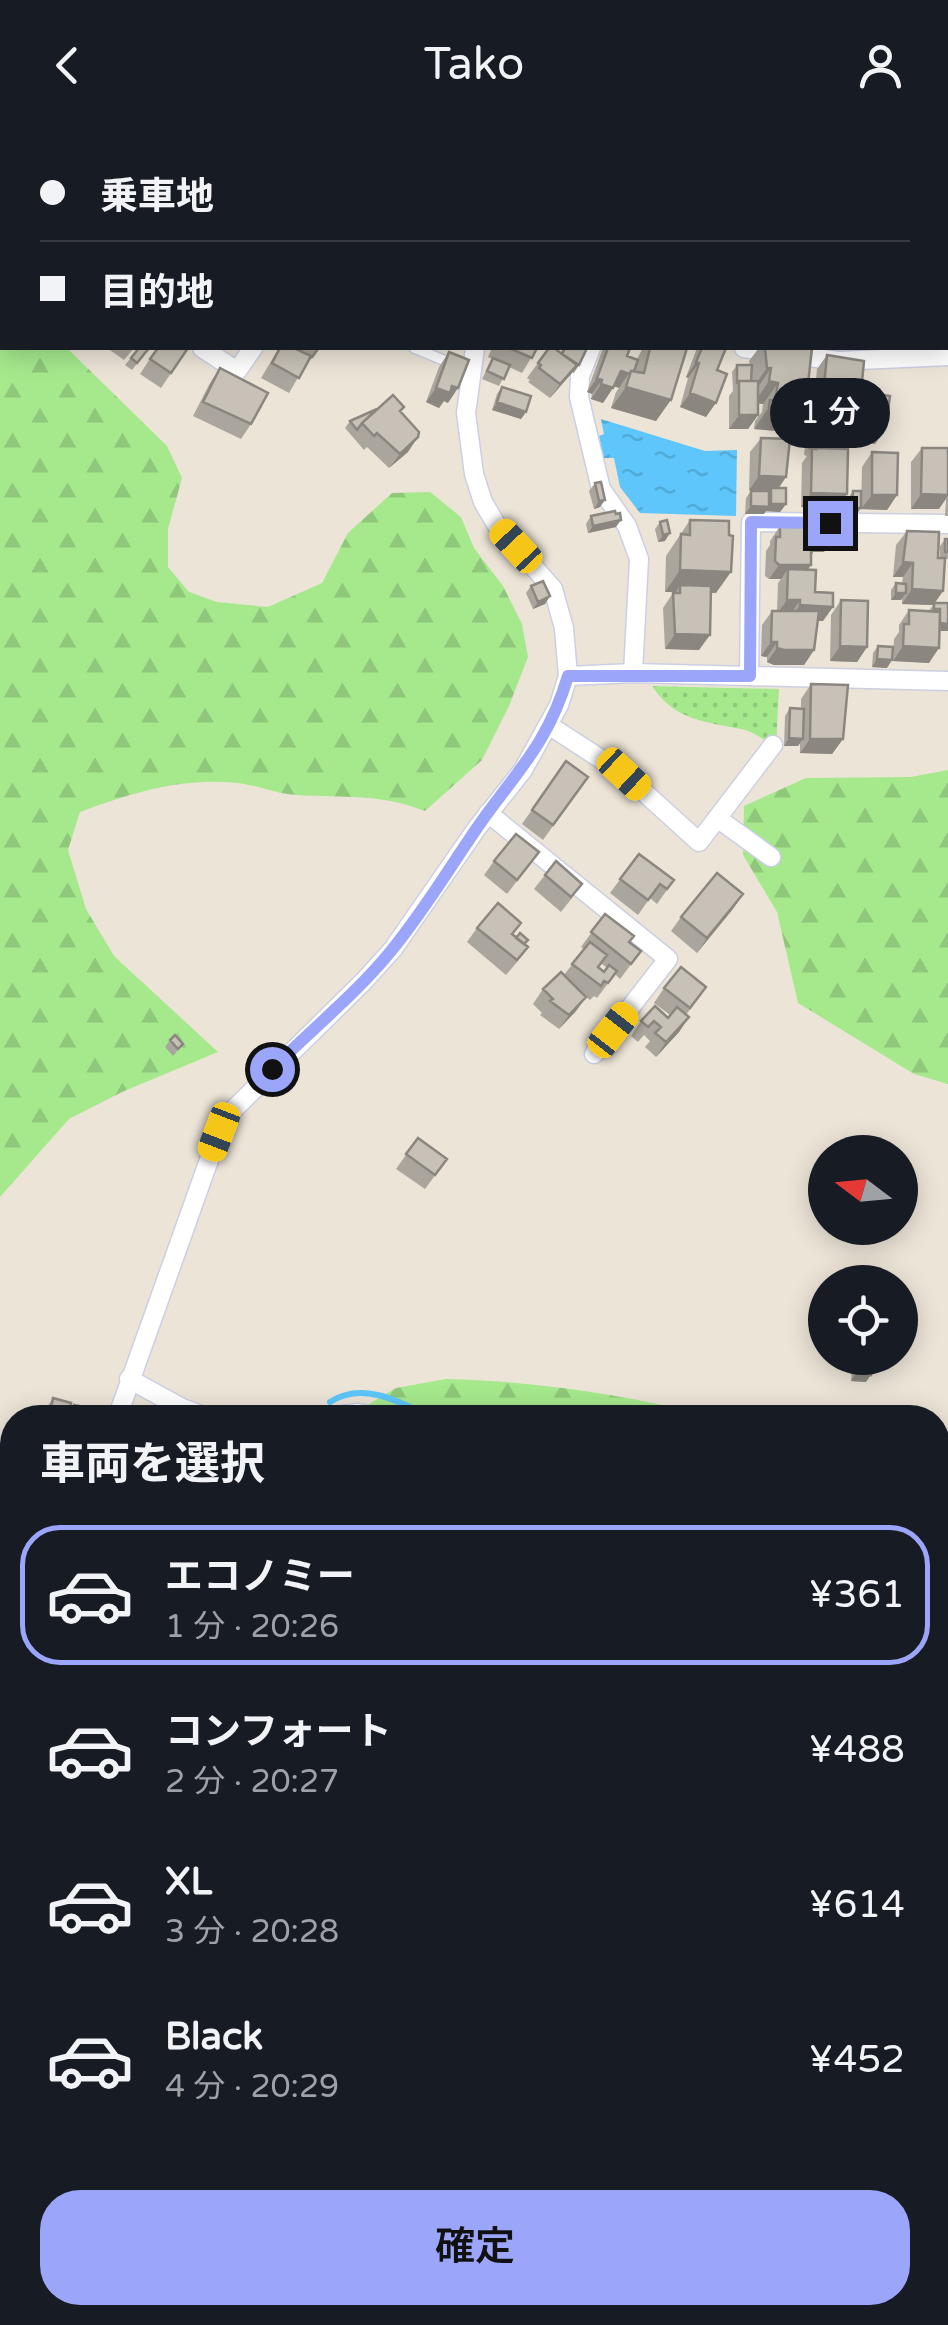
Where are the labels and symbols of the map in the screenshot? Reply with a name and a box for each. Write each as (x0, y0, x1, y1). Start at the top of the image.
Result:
callout: 1 分 (770, 378, 890, 448)
route end (808, 501, 853, 546)
car (485, 514, 547, 578)
car (592, 743, 656, 805)
car (583, 997, 643, 1063)
route start (250, 1047, 295, 1092)
car (194, 1099, 244, 1165)
north arrow (808, 1135, 918, 1245)

